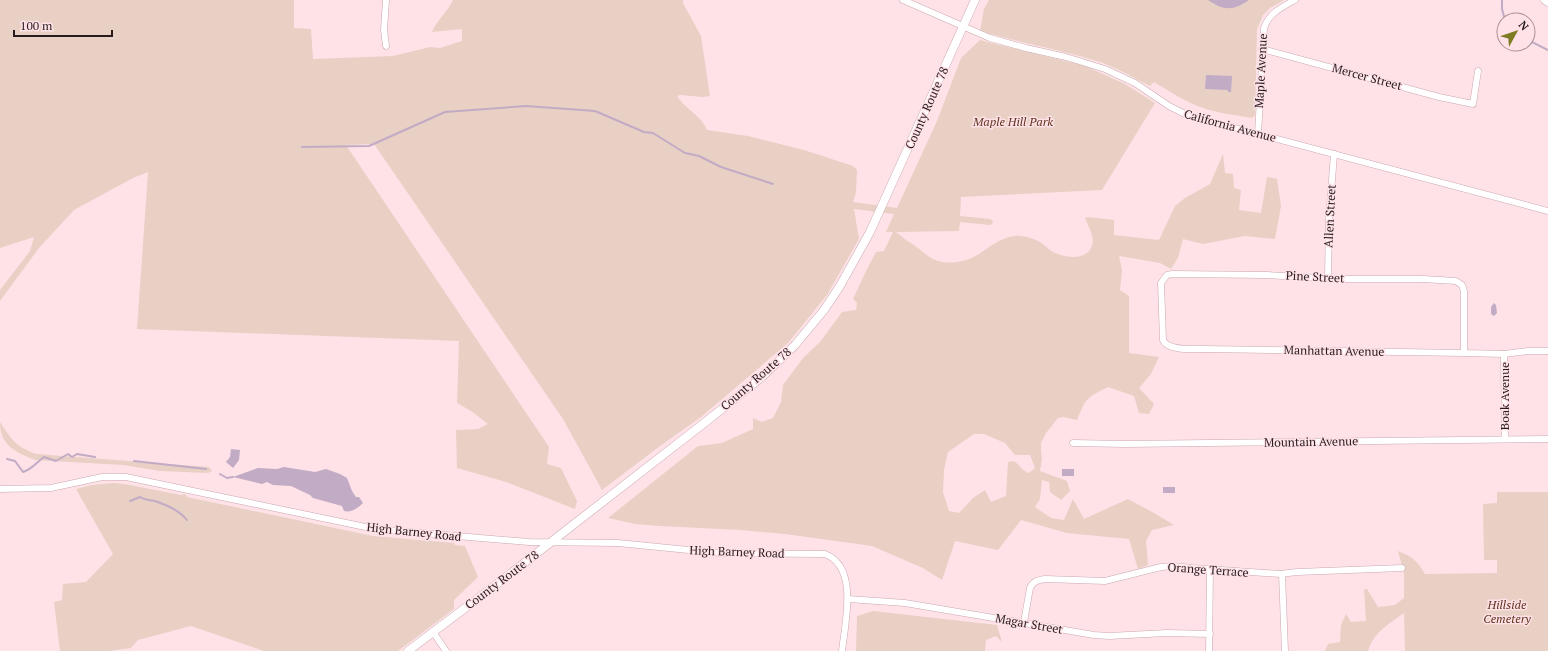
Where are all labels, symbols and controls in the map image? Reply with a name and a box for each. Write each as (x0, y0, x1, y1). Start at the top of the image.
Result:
scale bar (14, 12, 112, 38)
north arrow (1496, 12, 1536, 52)
text: 100 m (20, 18, 53, 33)
text: N (1516, 18, 1532, 34)
street label: Maple Avenue (1251, 33, 1270, 109)
street label: Mercer Street (1330, 60, 1404, 93)
street label: County Route 78 (902, 64, 951, 151)
street label: California Avenue (1182, 106, 1278, 145)
park label: Maple Hill Park (972, 114, 1053, 129)
street label: Allen Street (1320, 183, 1339, 248)
street label: Pine Street (1285, 267, 1345, 286)
street label: Manhattan Avenue (1284, 342, 1385, 359)
street label: County Route 78 (717, 344, 794, 413)
street label: Boak Avenue (1497, 362, 1512, 430)
street label: Mountain Avenue (1264, 433, 1358, 450)
street label: High Barney Road (366, 519, 463, 544)
street label: High Barney Road (689, 542, 785, 561)
street label: County Route 78 (462, 547, 542, 612)
street label: Orange Terrace (1167, 559, 1249, 580)
park label: Hillside Cemetery (1483, 597, 1531, 626)
street label: Magar Street (994, 610, 1065, 637)

